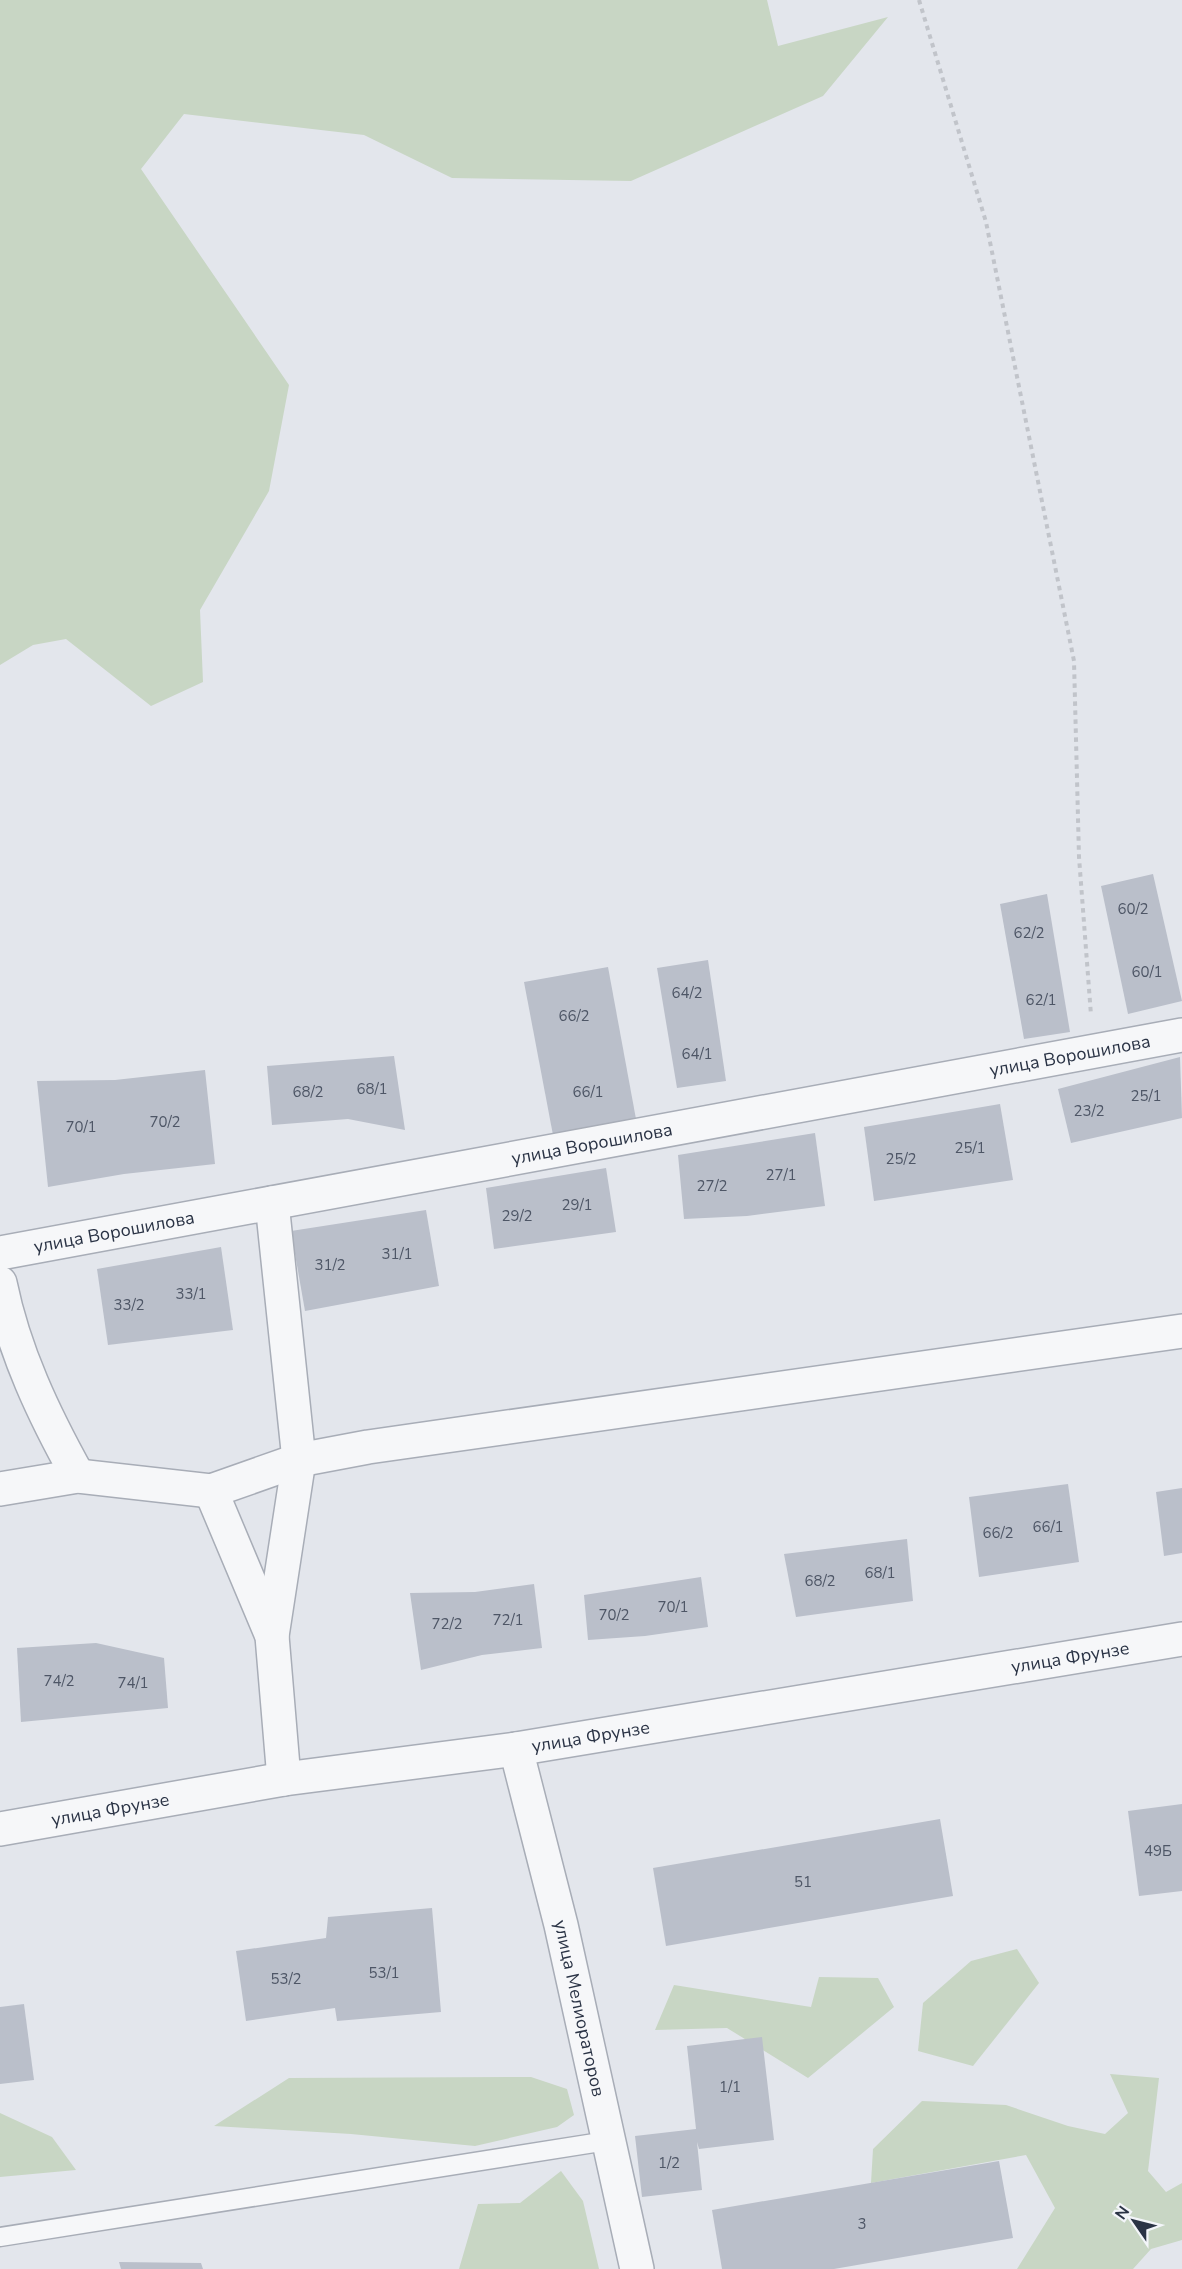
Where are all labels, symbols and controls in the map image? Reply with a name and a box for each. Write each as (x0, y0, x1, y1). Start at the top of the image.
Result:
house number: 60/2 (1117, 899, 1149, 919)
house number: 62/2 (1013, 923, 1045, 943)
house number: 60/1 (1131, 962, 1163, 982)
house number: 64/2 (671, 983, 703, 1003)
house number: 62/1 (1025, 990, 1057, 1010)
house number: 66/2 (558, 1006, 590, 1026)
street label: улица Ворошилова (988, 1029, 1152, 1082)
house number: 64/1 (681, 1044, 713, 1064)
house number: 68/1 (356, 1079, 388, 1099)
house number: 68/2 (292, 1082, 324, 1102)
house number: 66/1 (572, 1082, 604, 1102)
house number: 25/1 (1130, 1086, 1162, 1106)
house number: 23/2 (1073, 1101, 1105, 1121)
house number: 70/2 (149, 1112, 181, 1132)
house number: 70/1 (65, 1117, 97, 1137)
street label: улица Ворошилова (510, 1117, 674, 1170)
house number: 25/1 (954, 1138, 986, 1158)
house number: 25/2 (885, 1149, 917, 1169)
house number: 27/1 (765, 1165, 797, 1185)
house number: 27/2 (696, 1176, 728, 1196)
house number: 29/1 (561, 1195, 593, 1215)
street label: улица Ворошилова (32, 1205, 196, 1259)
house number: 29/2 (501, 1206, 533, 1226)
house number: 31/1 (381, 1244, 413, 1264)
house number: 31/2 (314, 1255, 346, 1275)
house number: 33/1 (175, 1284, 207, 1304)
house number: 33/2 (113, 1295, 145, 1315)
house number: 66/1 (1032, 1517, 1064, 1537)
house number: 66/2 (982, 1523, 1014, 1543)
house number: 68/1 (864, 1563, 896, 1583)
house number: 68/2 (804, 1571, 836, 1591)
house number: 70/1 (657, 1597, 689, 1617)
house number: 70/2 (598, 1605, 630, 1625)
house number: 72/1 (492, 1610, 524, 1630)
house number: 72/2 (431, 1614, 463, 1634)
street label: улица Фрунзе (1009, 1636, 1131, 1679)
house number: 74/2 (43, 1671, 75, 1691)
house number: 74/1 (117, 1673, 149, 1693)
street label: улица Фрунзе (530, 1715, 652, 1758)
street label: улица Фрунзе (49, 1787, 171, 1832)
house number: 49Б (1144, 1841, 1172, 1861)
house number: 51 (794, 1872, 812, 1892)
street label: улица Мелиораторов (548, 1917, 611, 2099)
house number: 53/1 (368, 1963, 400, 1983)
house number: 53/2 (270, 1969, 302, 1989)
house number: 1/1 (719, 2077, 741, 2097)
house number: 1/2 (658, 2153, 680, 2173)
north arrow (1104, 2191, 1164, 2251)
text: N (1110, 2202, 1135, 2224)
house number: 3 (857, 2214, 867, 2234)

